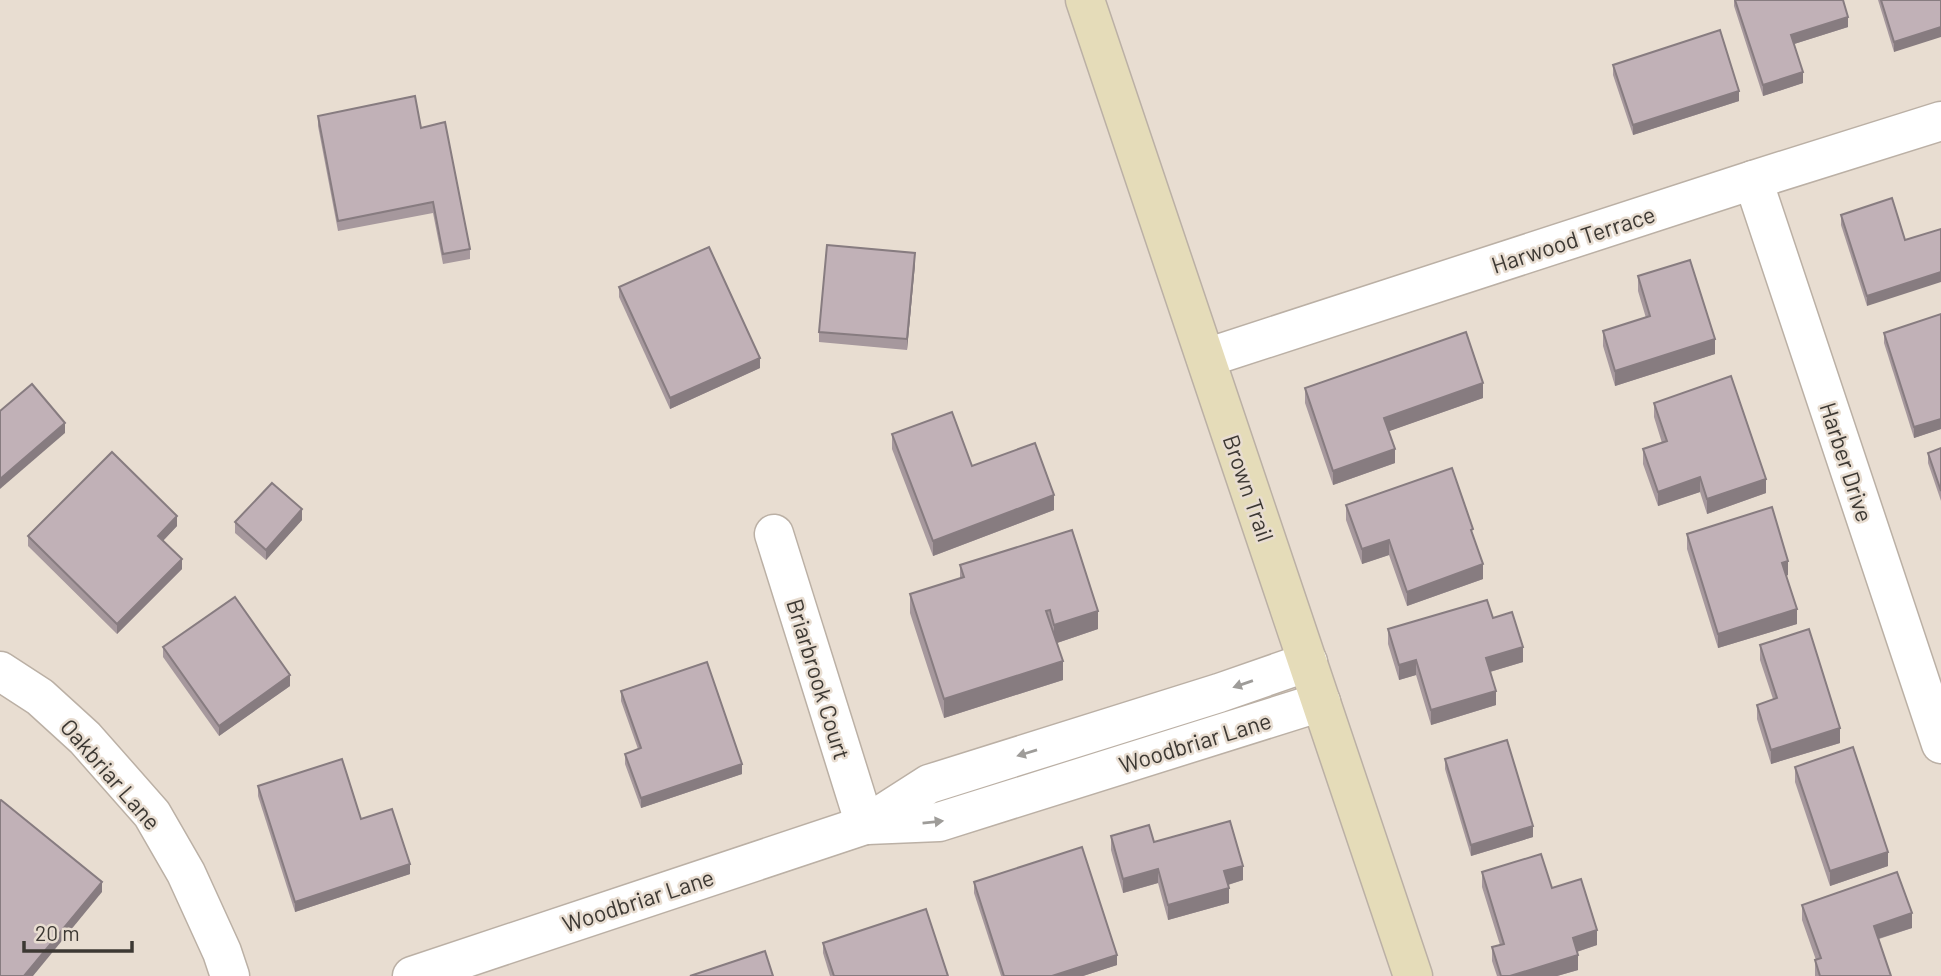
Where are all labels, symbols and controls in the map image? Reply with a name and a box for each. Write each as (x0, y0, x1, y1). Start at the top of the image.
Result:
street label: Harwood Terrace (1488, 199, 1658, 279)
street label: Harber Drive (1815, 399, 1879, 525)
street label: Brown Trail (1218, 431, 1280, 545)
street label: Briarbrook Court (781, 595, 857, 763)
one-way arrow (1233, 679, 1254, 690)
street label: Woodbriar Lane (1116, 706, 1274, 778)
street label: Oakbriar Lane (55, 713, 167, 835)
one-way arrow (1016, 748, 1037, 759)
one-way arrow (922, 816, 944, 827)
street label: Woodbriar Lane (559, 862, 717, 938)
scale bar (24, 909, 133, 953)
text: 20 m (35, 920, 80, 945)

